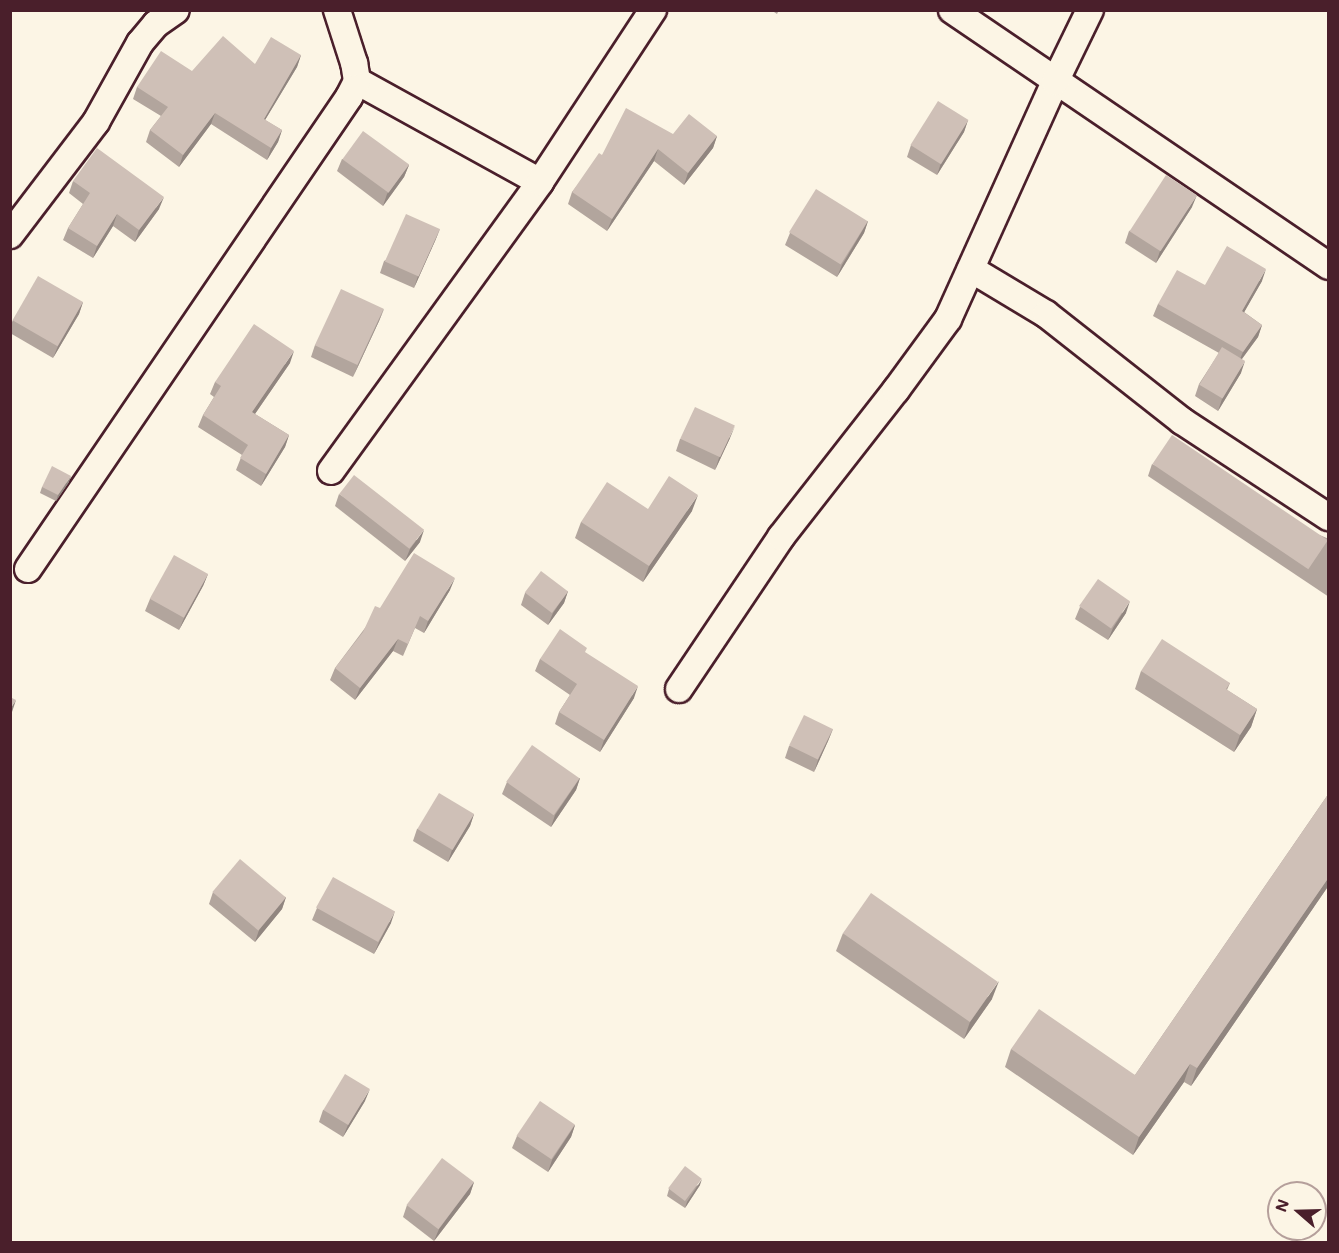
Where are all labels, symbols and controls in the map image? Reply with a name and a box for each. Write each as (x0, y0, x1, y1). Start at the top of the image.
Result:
north arrow (1267, 1181, 1327, 1241)
text: N (1270, 1196, 1293, 1215)

